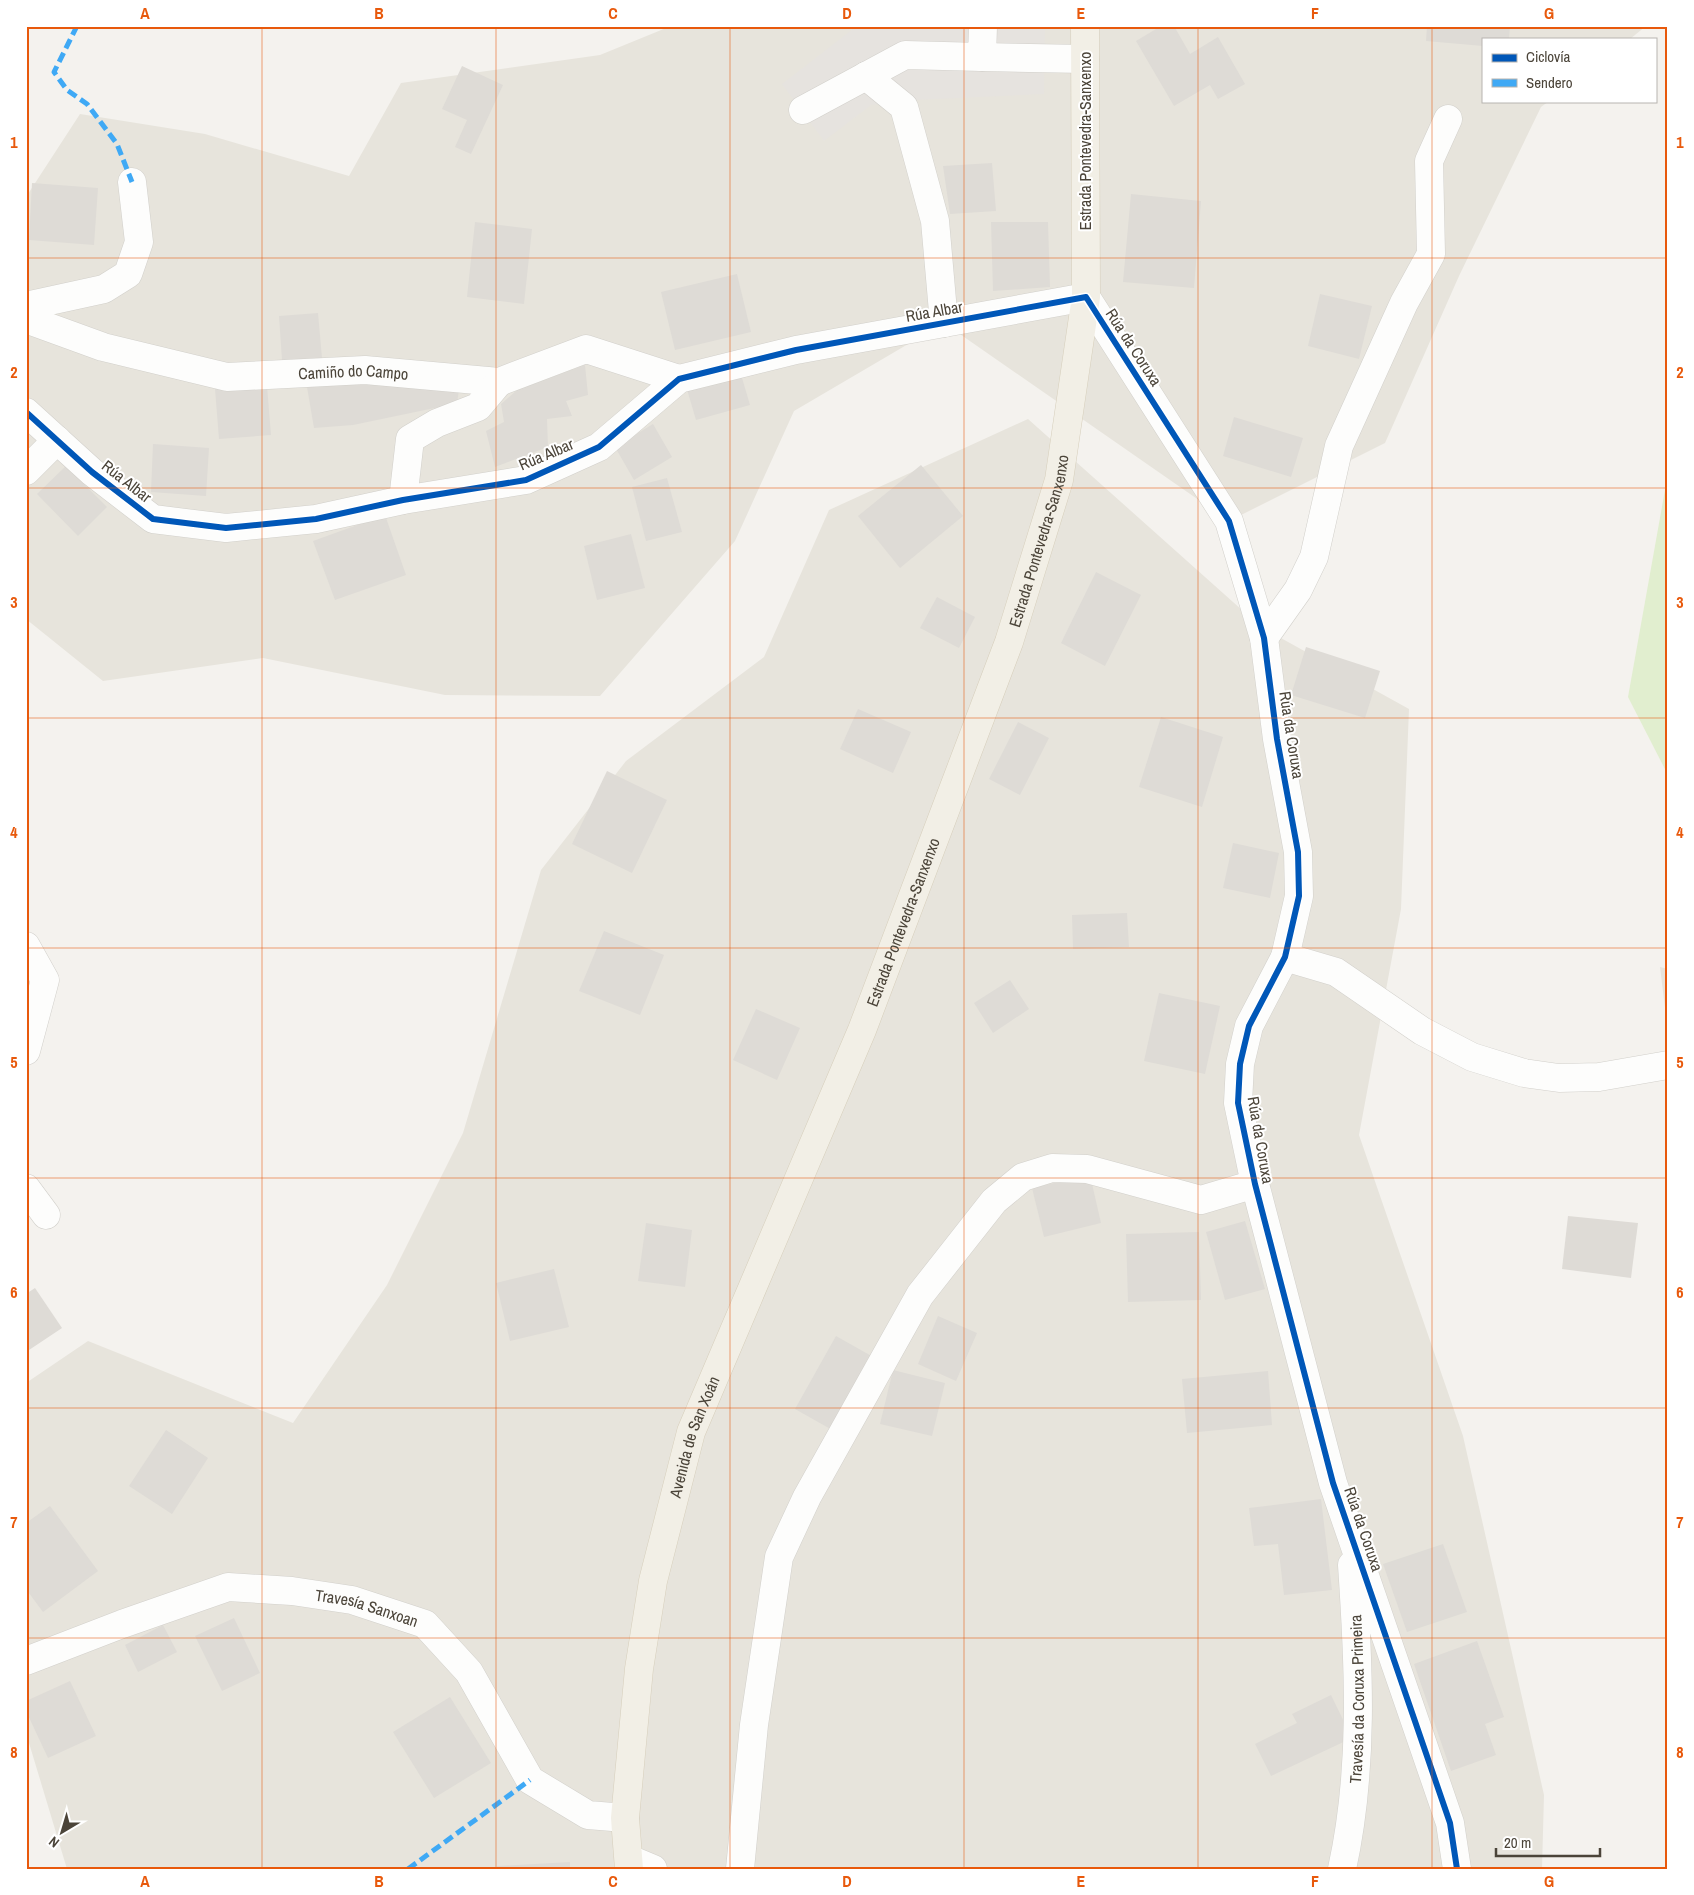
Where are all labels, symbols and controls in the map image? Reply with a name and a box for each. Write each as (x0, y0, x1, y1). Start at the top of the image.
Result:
text: A (140, 2, 150, 24)
text: B (374, 2, 384, 24)
text: C (608, 2, 618, 24)
text: D (842, 2, 852, 24)
text: E (1077, 2, 1086, 24)
text: F (1311, 2, 1319, 24)
text: G (1544, 2, 1554, 24)
legend (1482, 38, 1656, 102)
text: Ciclovía (1526, 46, 1571, 67)
street label: Estrada Pontevedra-Sanxenxo (1074, 52, 1096, 230)
text: Sendero (1526, 72, 1573, 93)
text: 1 (10, 131, 18, 153)
text: 1 (1676, 131, 1684, 153)
street label: Rúa Albar (904, 295, 965, 327)
street label: Rúa da Coruxa (1101, 304, 1168, 391)
street label: Camiño do Campo (298, 359, 409, 385)
text: 2 (10, 361, 18, 383)
text: 2 (1676, 361, 1684, 383)
street label: Rúa Albar (515, 432, 577, 475)
street label: Estrada Pontevedra-Sanxenxo (1003, 453, 1074, 630)
street label: Rúa Albar (98, 455, 157, 508)
text: 3 (10, 591, 18, 613)
text: 3 (1676, 591, 1684, 613)
street label: Rúa da Coruxa (1274, 690, 1310, 781)
text: 4 (10, 821, 18, 843)
text: 4 (1676, 821, 1684, 843)
street label: Estrada Pontevedra-Sanxenxo (861, 835, 945, 1010)
text: 5 (10, 1051, 18, 1073)
text: 5 (1676, 1051, 1684, 1073)
street label: Rúa da Coruxa (1243, 1095, 1280, 1186)
text: 6 (10, 1281, 18, 1303)
text: 6 (1676, 1281, 1684, 1303)
street label: Avenida de San Xoán (663, 1373, 725, 1501)
street label: Rúa da Coruxa (1339, 1484, 1389, 1575)
text: 7 (10, 1511, 18, 1533)
text: 7 (1676, 1511, 1684, 1533)
street label: Travesía Sanxoan (314, 1584, 421, 1632)
street label: Travesía da Coruxa Primeira (1344, 1613, 1369, 1784)
text: 8 (10, 1741, 18, 1763)
text: 8 (1676, 1741, 1684, 1763)
north arrow (38, 1808, 88, 1858)
scale bar (1496, 1825, 1600, 1857)
text: 20 m (1504, 1832, 1531, 1853)
text: N (45, 1833, 63, 1852)
text: A (140, 1870, 150, 1892)
text: B (374, 1870, 384, 1892)
text: C (608, 1870, 618, 1892)
text: D (842, 1870, 852, 1892)
text: E (1077, 1870, 1086, 1892)
text: F (1311, 1870, 1319, 1892)
text: G (1544, 1870, 1554, 1892)

